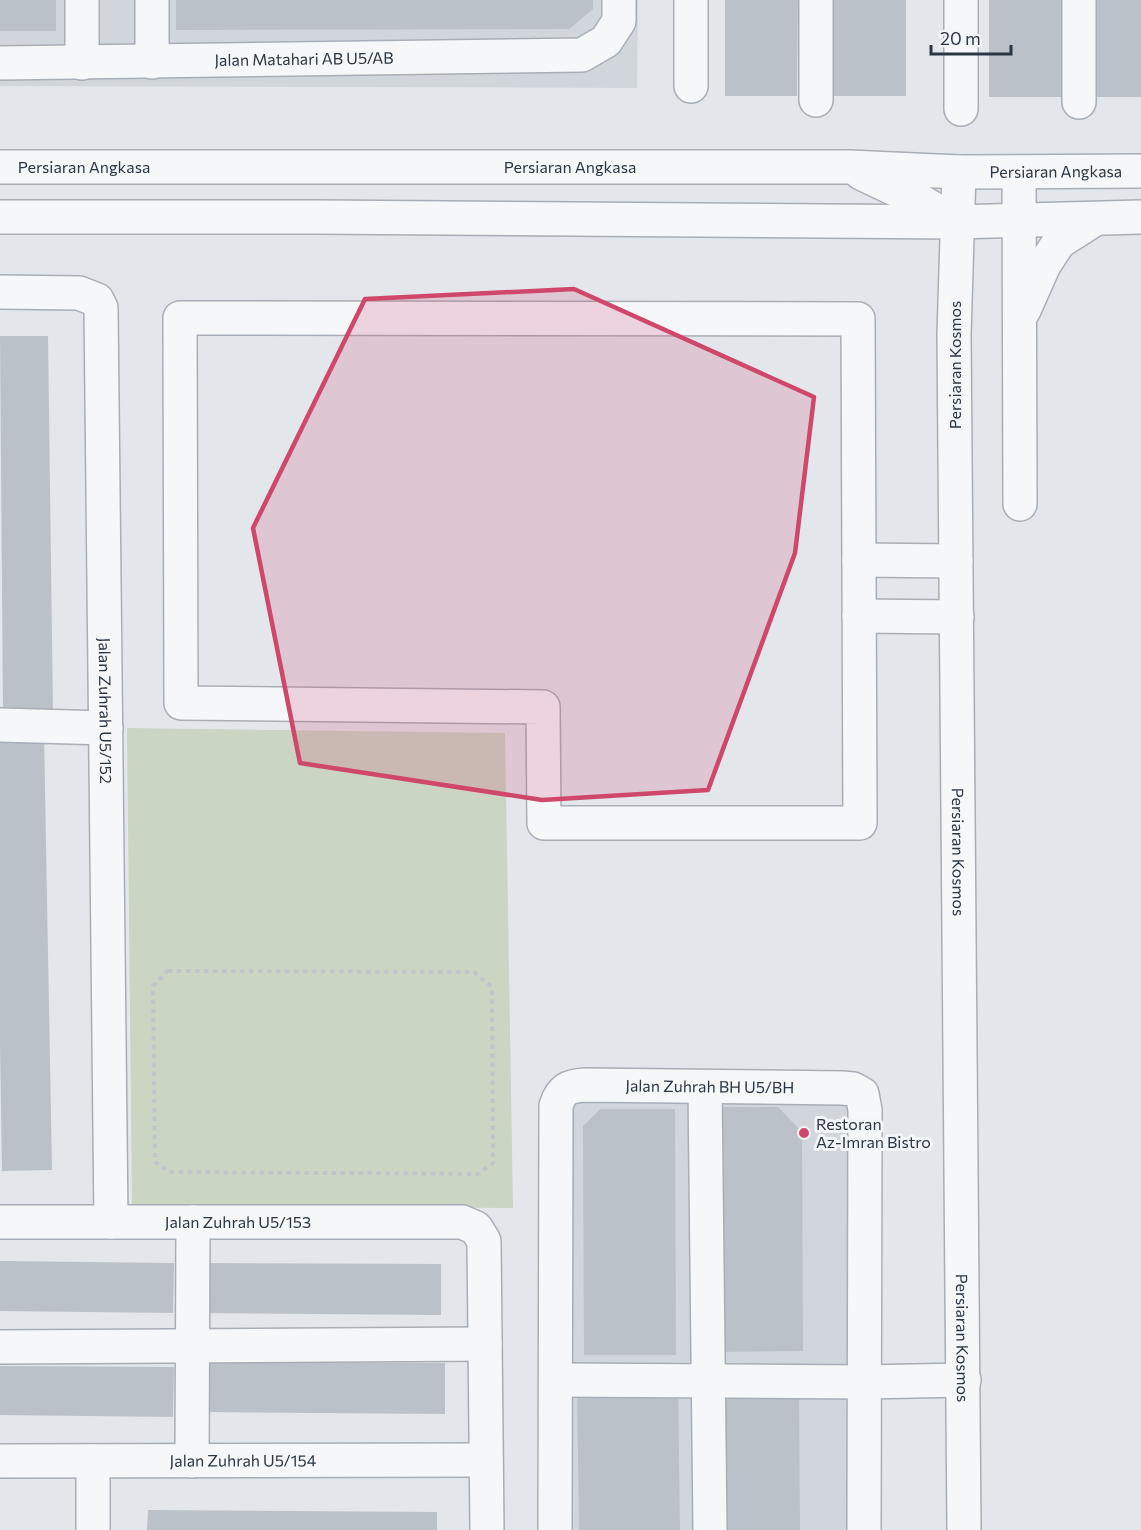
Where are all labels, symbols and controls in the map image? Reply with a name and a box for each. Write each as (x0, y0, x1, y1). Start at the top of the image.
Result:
scale bar (931, 18, 1010, 56)
text: 20 m (940, 27, 981, 49)
street label: Jalan Matahari AB U5/AB (214, 48, 394, 69)
street label: Persiaran Angkasa (18, 157, 150, 176)
street label: Persiaran Angkasa (504, 157, 636, 176)
street label: Persiaran Angkasa (990, 161, 1122, 181)
street label: Persiaran Kosmos (945, 301, 964, 429)
street label: Jalan Zuhrah U5/152 (96, 638, 116, 784)
street label: Persiaran Kosmos (949, 788, 969, 916)
street label: Jalan Zuhrah BH U5/BH (625, 1075, 794, 1096)
place label: Restoran Az-Imran Bistro (816, 1114, 931, 1151)
marker: Restoran Az-Imran Bistro (797, 1126, 811, 1140)
street label: Jalan Zuhrah U5/153 (165, 1212, 311, 1231)
street label: Persiaran Kosmos (953, 1274, 973, 1402)
street label: Jalan Zuhrah U5/154 (170, 1450, 317, 1470)

